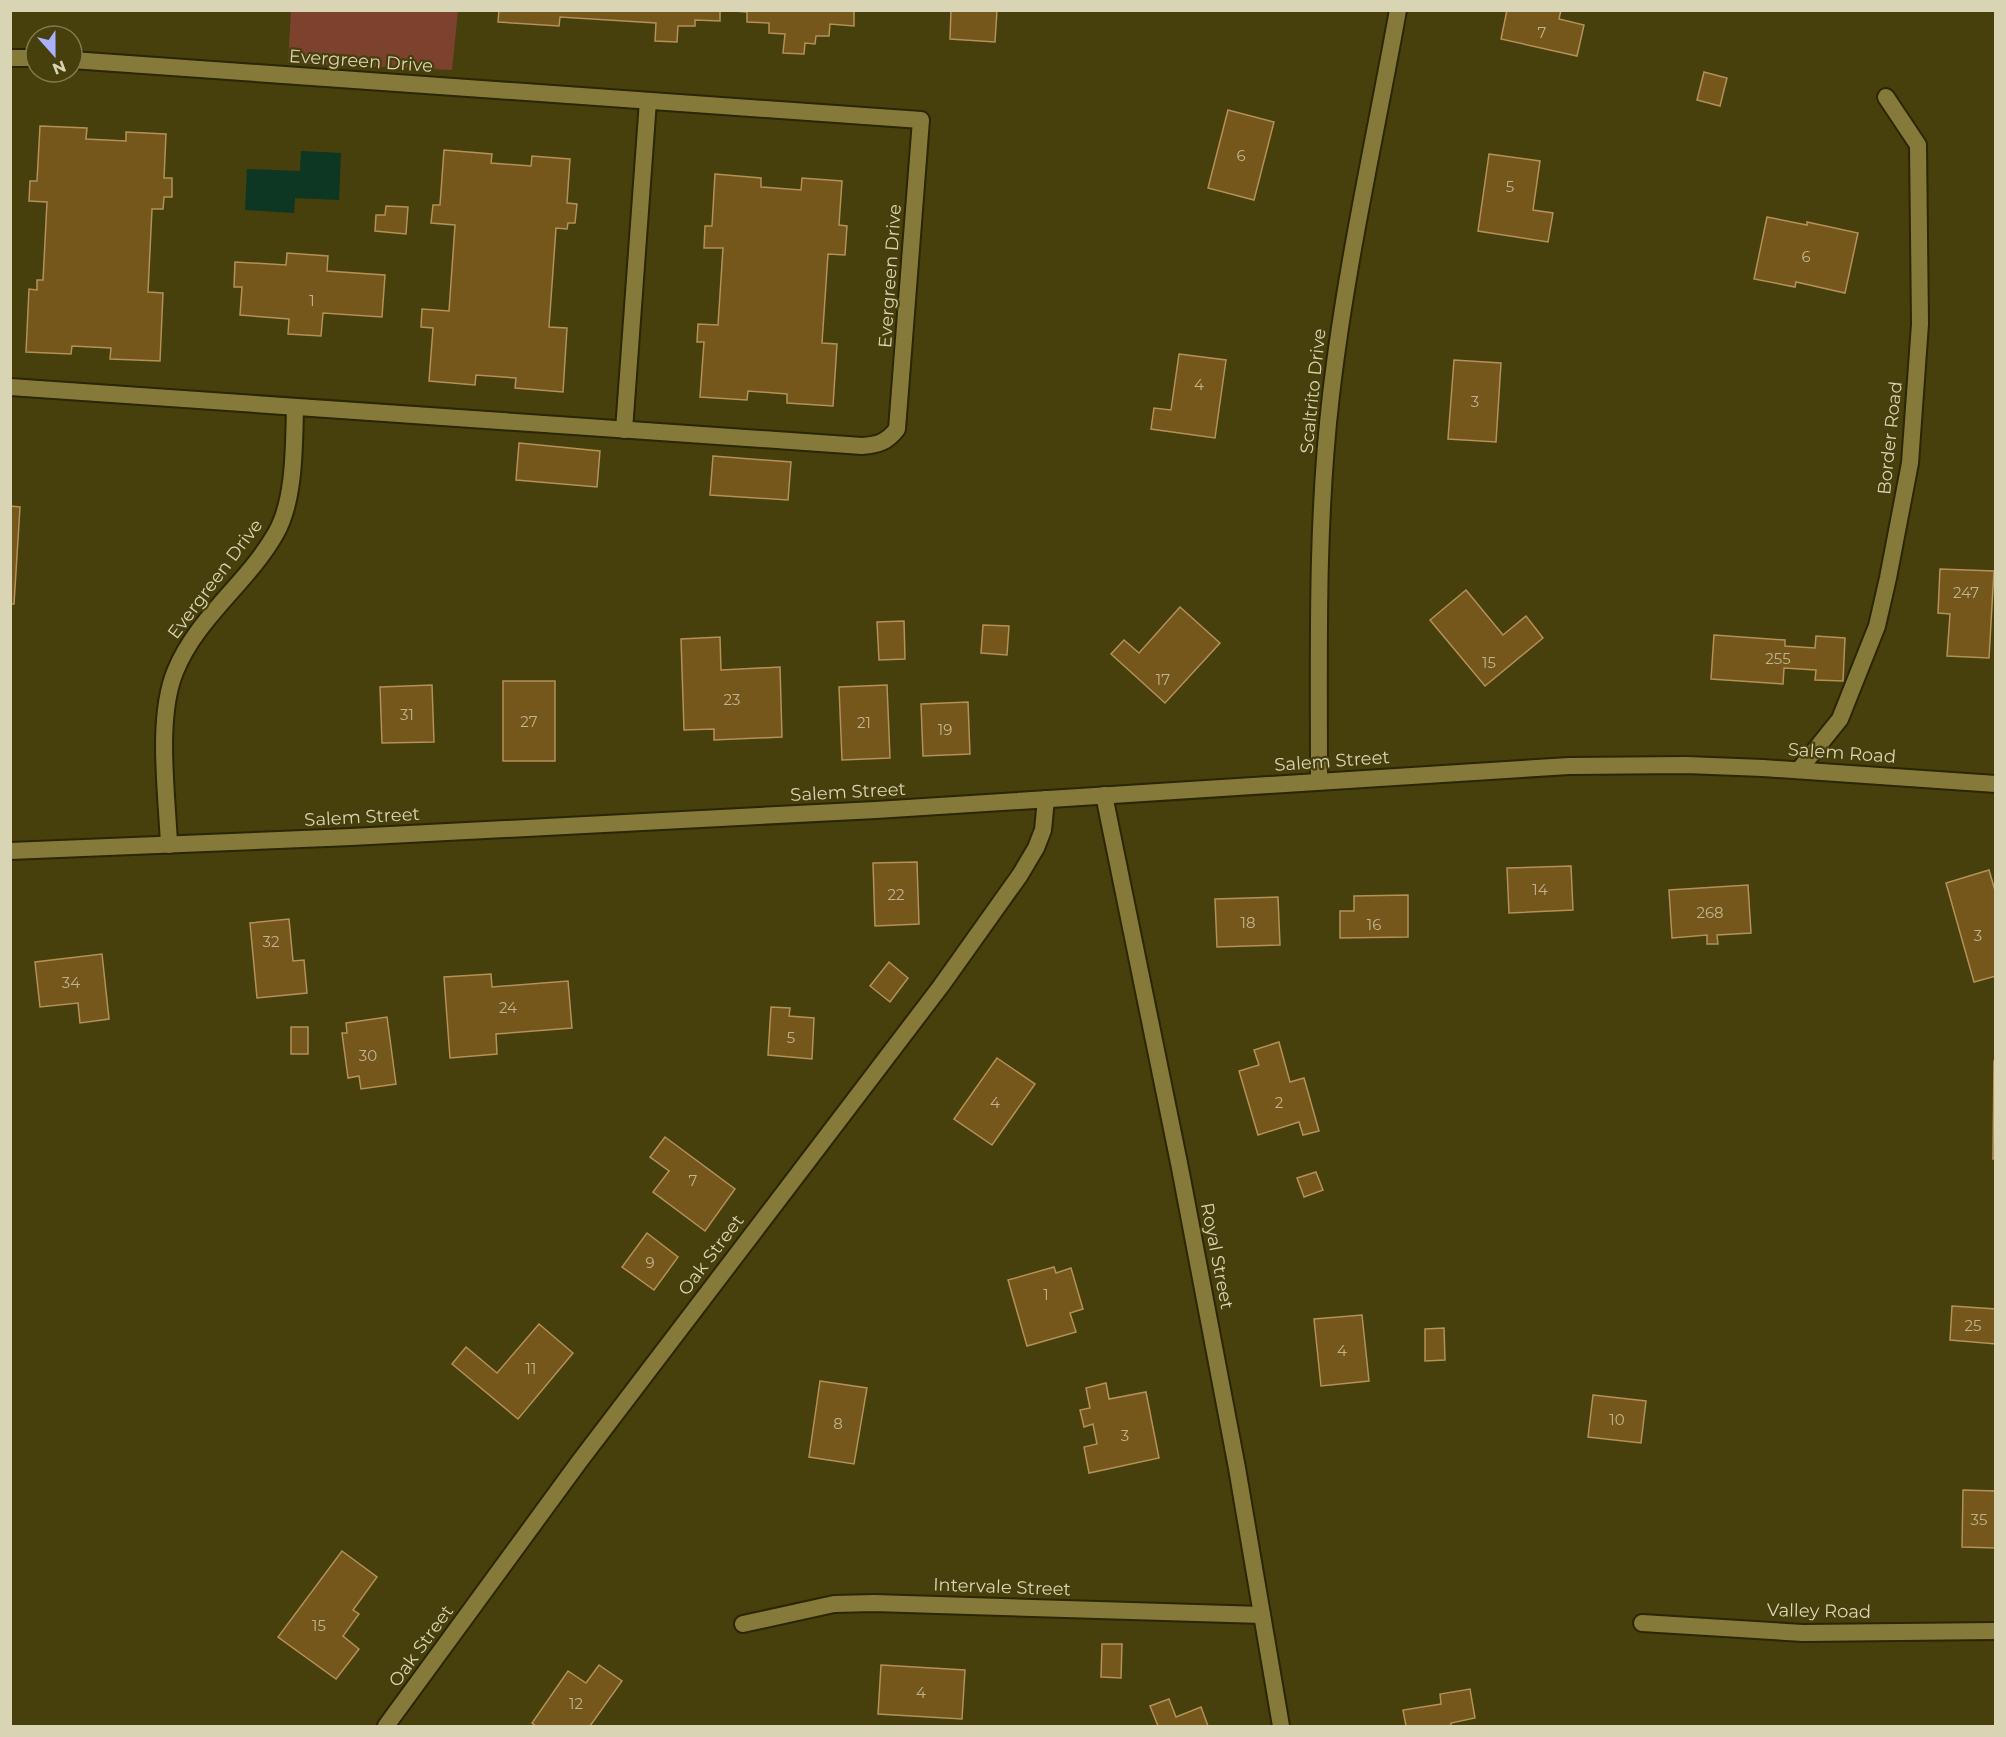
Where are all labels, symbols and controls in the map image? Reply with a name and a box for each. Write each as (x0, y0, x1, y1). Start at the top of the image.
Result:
house number: 7 (1538, 23, 1547, 42)
north arrow (24, 24, 84, 84)
street label: Evergreen Drive (288, 45, 434, 77)
text: N (50, 56, 69, 79)
house number: 6 (1236, 146, 1246, 165)
house number: 5 (1506, 177, 1514, 196)
street label: Evergreen Drive (874, 203, 906, 349)
house number: 6 (1801, 247, 1811, 266)
house number: 1 (309, 291, 315, 310)
street label: Scaltrito Drive (1295, 327, 1331, 455)
house number: 4 (1194, 375, 1204, 394)
street label: Border Road (1873, 380, 1907, 496)
house number: 3 (1471, 392, 1479, 411)
street label: Evergreen Drive (163, 515, 267, 643)
house number: 247 (1953, 583, 1979, 602)
house number: 255 (1765, 649, 1791, 668)
house number: 15 (1482, 653, 1496, 672)
house number: 17 (1156, 670, 1170, 689)
house number: 23 (724, 690, 740, 709)
house number: 31 (400, 705, 414, 724)
house number: 27 (520, 712, 538, 731)
house number: 21 (857, 713, 871, 732)
house number: 19 (938, 720, 952, 739)
street label: Salem Road (1787, 738, 1897, 768)
street label: Salem Street (1274, 746, 1390, 776)
street label: Salem Street (790, 778, 906, 806)
street label: Salem Street (304, 803, 420, 831)
house number: 14 (1532, 880, 1548, 899)
house number: 22 (887, 885, 905, 904)
house number: 268 (1696, 903, 1724, 922)
house number: 18 (1241, 913, 1256, 932)
house number: 16 (1367, 915, 1381, 934)
house number: 3 (1974, 926, 1982, 945)
house number: 32 (263, 932, 279, 951)
house number: 34 (62, 973, 80, 992)
house number: 24 (499, 998, 517, 1017)
house number: 5 (787, 1028, 795, 1047)
house number: 30 (359, 1046, 377, 1065)
house number: 4 (990, 1093, 1000, 1112)
house number: 2 (1275, 1093, 1283, 1112)
house number: 7 (689, 1171, 698, 1190)
street label: Royal Street (1196, 1201, 1238, 1311)
street label: Oak Street (673, 1210, 749, 1300)
house number: 9 (645, 1253, 655, 1272)
house number: 1 (1043, 1285, 1049, 1304)
house number: 25 (1964, 1316, 1982, 1335)
house number: 4 (1337, 1341, 1347, 1360)
house number: 11 (526, 1359, 536, 1378)
house number: 10 (1609, 1410, 1625, 1429)
house number: 8 (833, 1414, 843, 1433)
house number: 3 (1121, 1426, 1129, 1445)
house number: 35 (1971, 1510, 1987, 1529)
street label: Intervale Street (933, 1574, 1071, 1600)
street label: Valley Road (1767, 1599, 1871, 1623)
street label: Oak Street (384, 1601, 458, 1691)
house number: 15 (312, 1616, 326, 1635)
house number: 4 (916, 1683, 926, 1702)
house number: 12 (569, 1694, 583, 1713)

